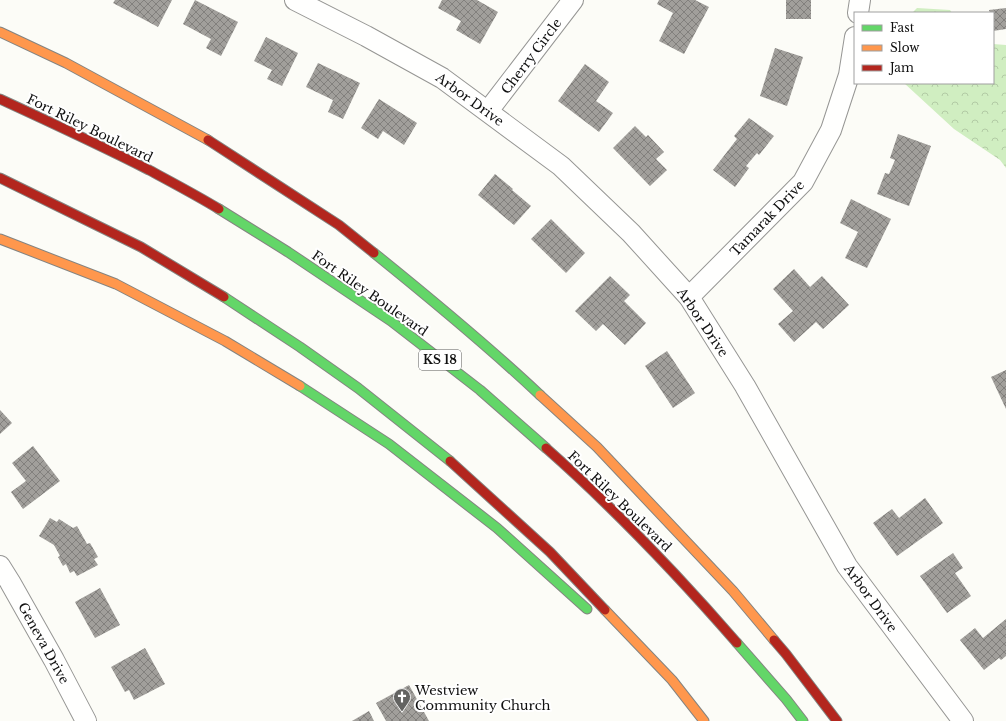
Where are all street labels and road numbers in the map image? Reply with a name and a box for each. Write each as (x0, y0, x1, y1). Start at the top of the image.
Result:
street label: Cherry Circle (497, 15, 565, 98)
street label: Arbor Drive (432, 68, 507, 130)
street label: Fort Riley Boulevard (24, 91, 156, 166)
street label: Tamarak Drive (727, 177, 808, 260)
street label: Fort Riley Boulevard (308, 247, 431, 340)
street label: Arbor Drive (673, 284, 732, 360)
road number: KS 18 (419, 350, 461, 370)
street label: Fort Riley Boulevard (564, 447, 675, 556)
street label: Arbor Drive (840, 560, 901, 636)
street label: Geneva Drive (14, 599, 73, 687)

